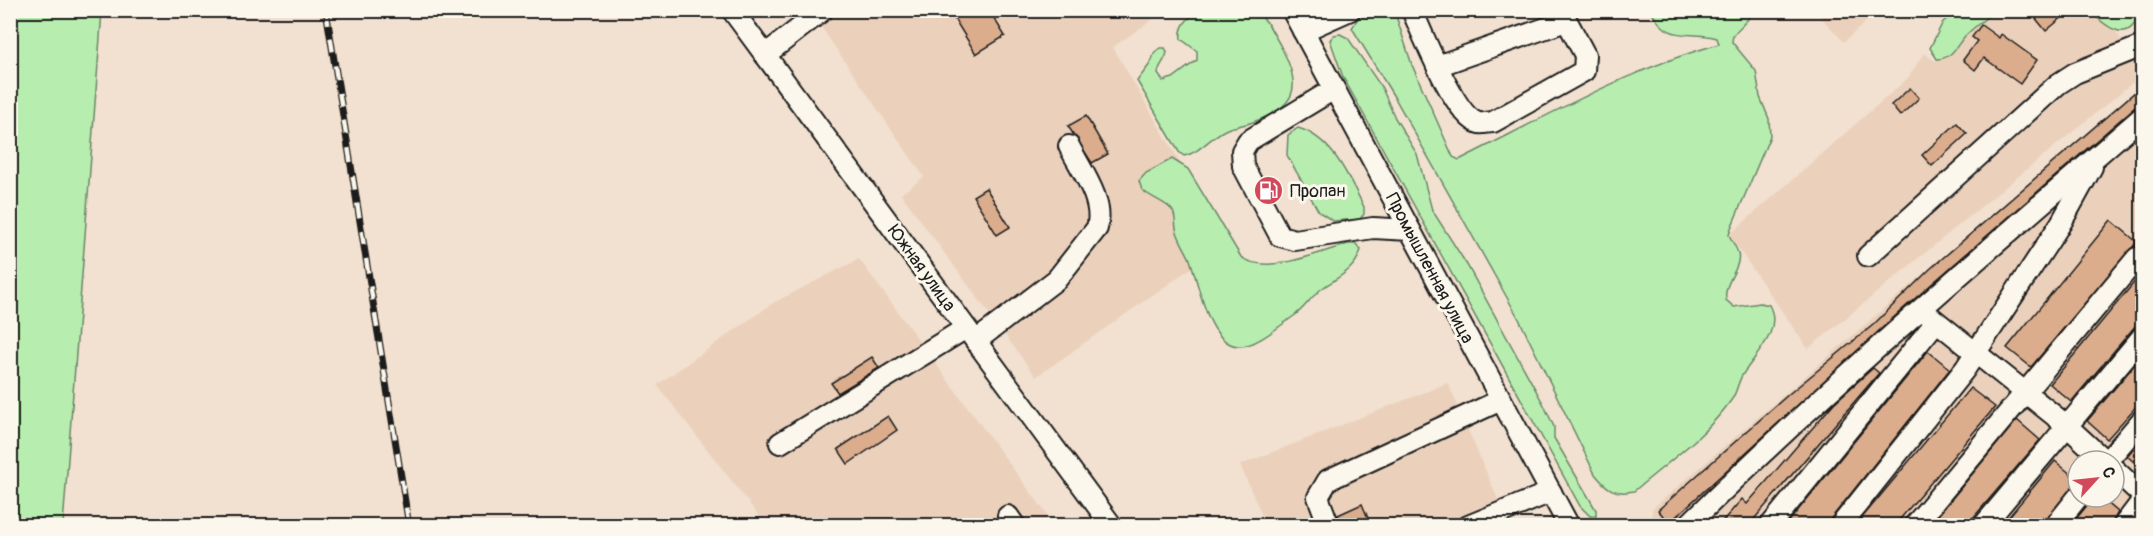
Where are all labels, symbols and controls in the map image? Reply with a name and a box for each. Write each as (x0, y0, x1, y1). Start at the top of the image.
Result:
fuel station icon: Пропан (1253, 175, 1285, 207)
place label: Пропан (1290, 180, 1345, 203)
street label: Промышленная улица (1380, 189, 1479, 347)
street label: Южная улица (882, 220, 961, 316)
north arrow (2066, 449, 2126, 509)
text: С (2097, 464, 2120, 482)

